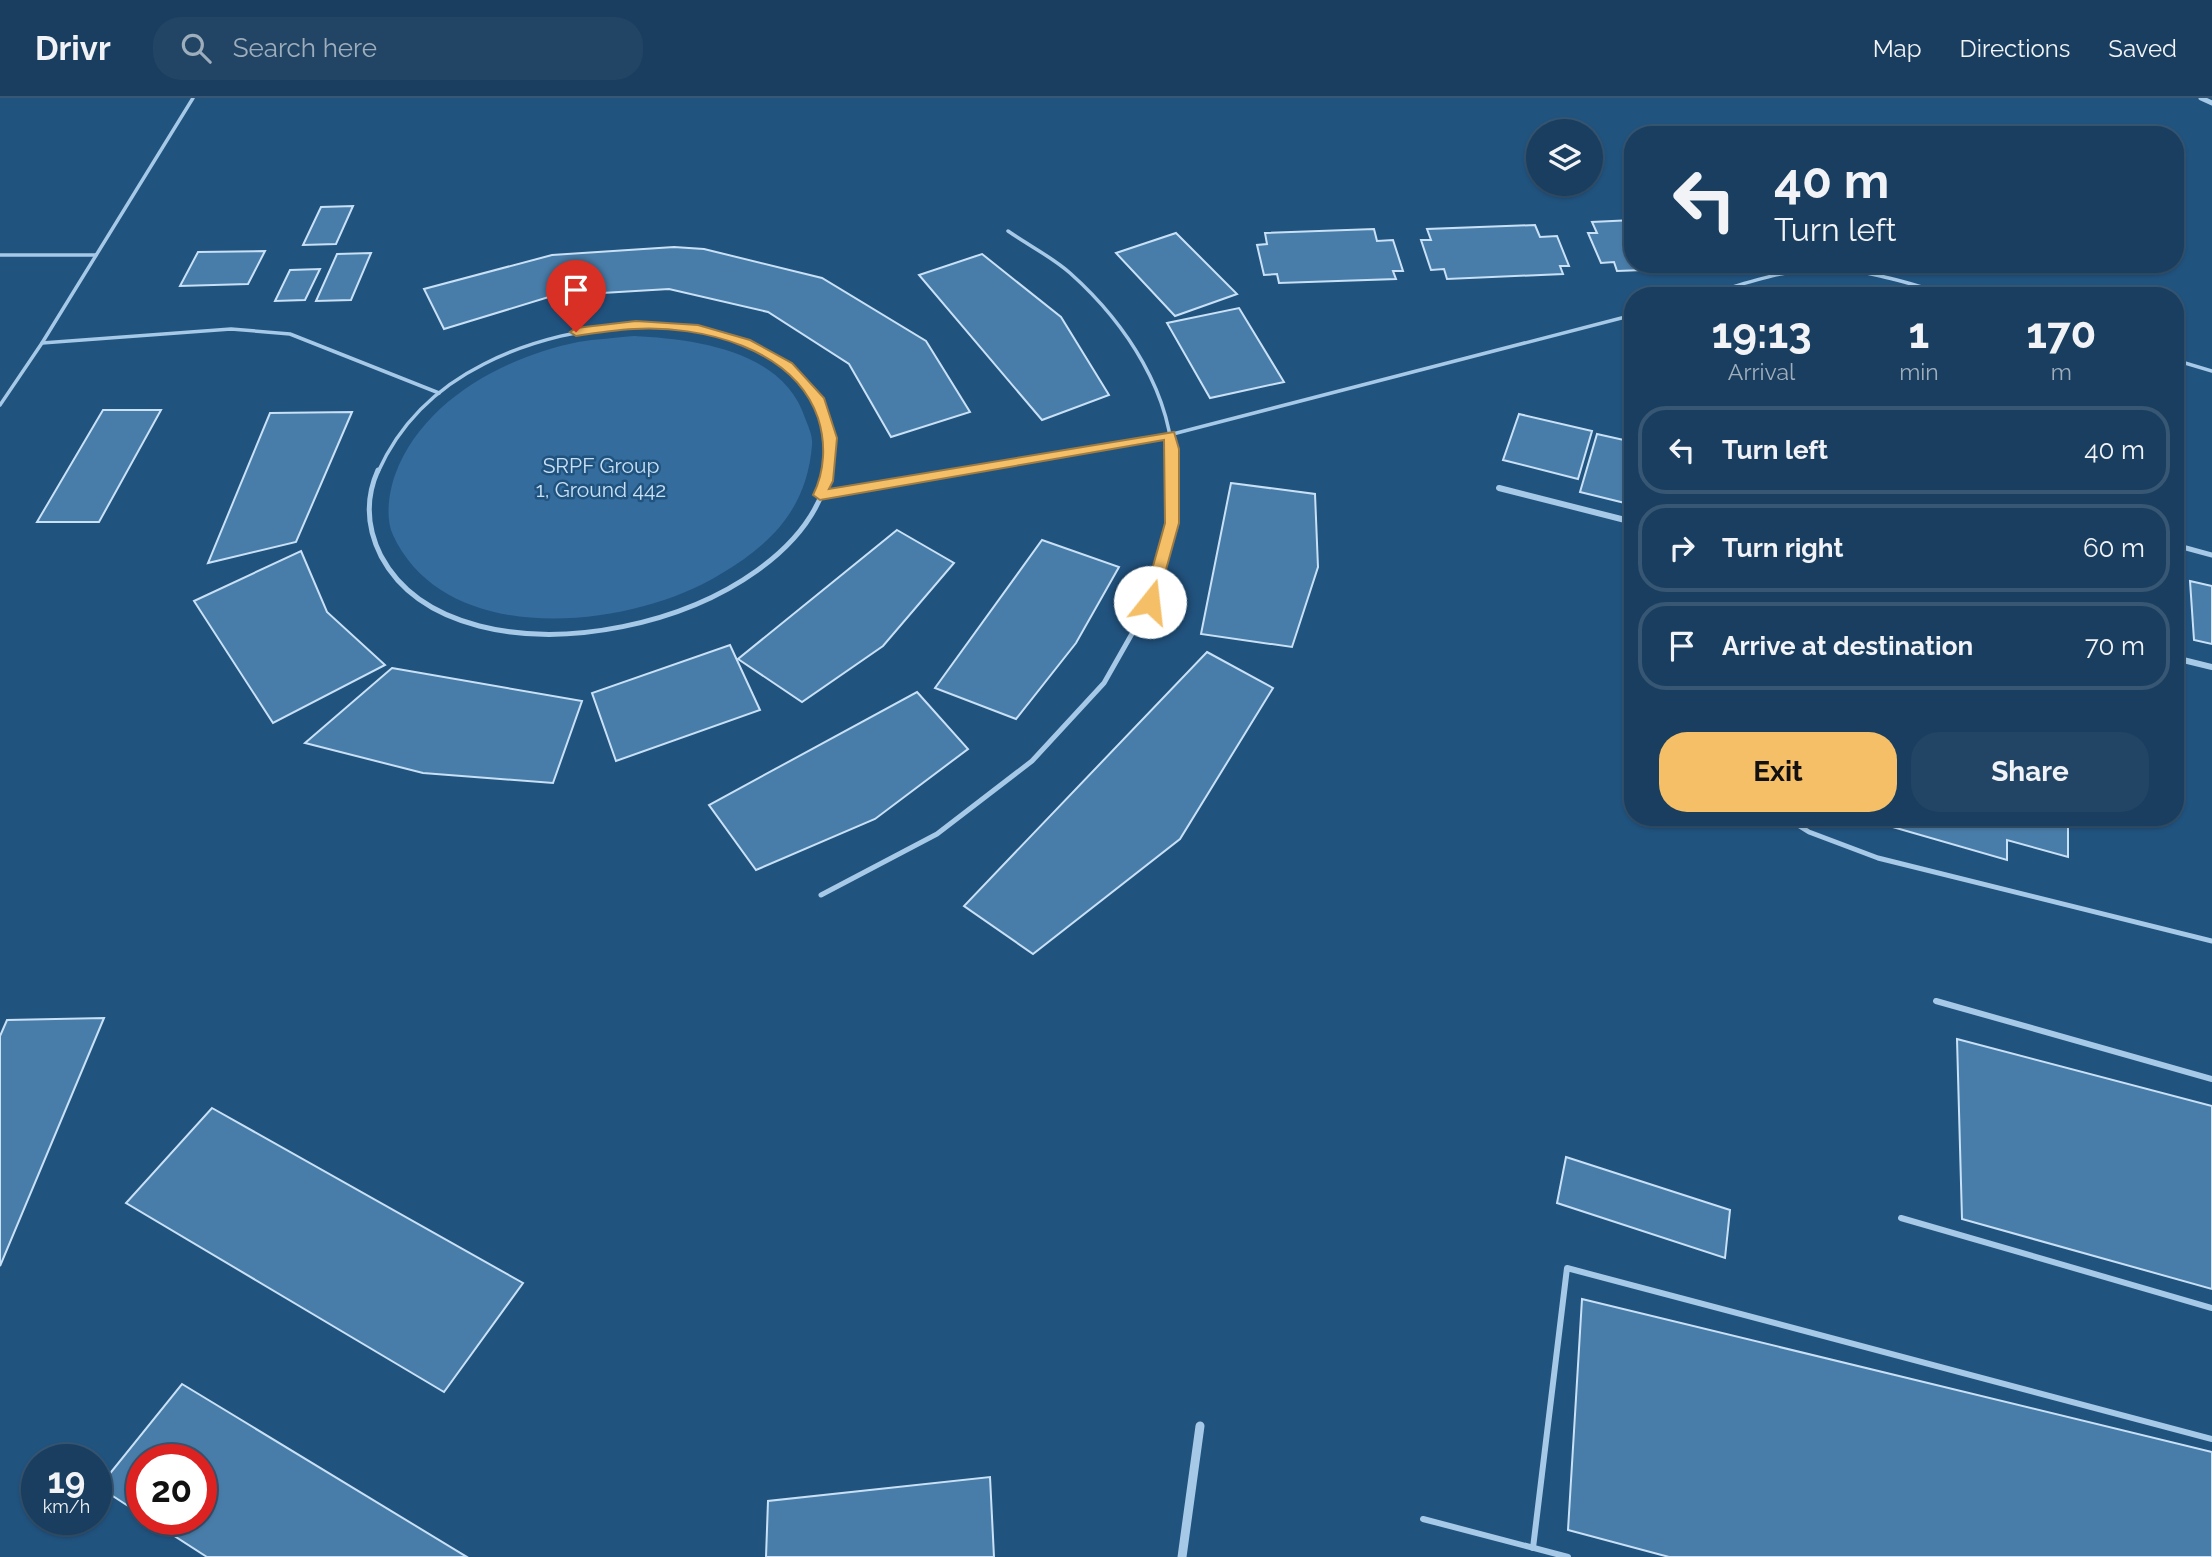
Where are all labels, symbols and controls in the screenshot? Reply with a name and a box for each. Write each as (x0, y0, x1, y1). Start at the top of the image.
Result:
search box (153, 17, 643, 80)
text: Drivr (35, 29, 111, 68)
icon: search (177, 29, 215, 67)
text: Search here (233, 33, 377, 63)
text: Map (1873, 34, 1922, 63)
text: Directions (1960, 34, 2070, 63)
text: Saved (2108, 34, 2177, 63)
map controls (1526, 119, 1603, 196)
button: layers (1526, 119, 1603, 196)
text: 40 m (1774, 152, 1889, 209)
icon: left (1659, 154, 1750, 245)
text: Turn left (1774, 211, 1896, 248)
pin (546, 260, 606, 332)
icon: arrive (557, 271, 595, 309)
text: 19:13 (1712, 309, 1812, 358)
text: 1 (1909, 309, 1929, 358)
text: 170 (2026, 309, 2096, 358)
text: Arrival (1728, 358, 1795, 385)
text: min (1899, 358, 1939, 385)
text: m (2051, 358, 2072, 385)
icon: left (1663, 431, 1701, 469)
text: Turn left (1722, 435, 1828, 465)
text: 40 m (2084, 435, 2145, 465)
park label: SRPF Group 1, Ground 442 (536, 453, 666, 502)
icon: right (1663, 529, 1701, 567)
text: Turn right (1722, 533, 1843, 563)
text: 60 m (2083, 533, 2145, 563)
position arrow (1113, 565, 1187, 639)
icon: arrive (1663, 627, 1701, 665)
text: Arrive at destination (1722, 631, 1973, 661)
text: 70 m (2085, 631, 2145, 661)
button: Exit (1659, 732, 1897, 812)
button: Share (1911, 732, 2149, 812)
speed limit sign: 20 (126, 1444, 217, 1535)
text: 19 (48, 1460, 85, 1501)
text: km/h (43, 1496, 90, 1517)

